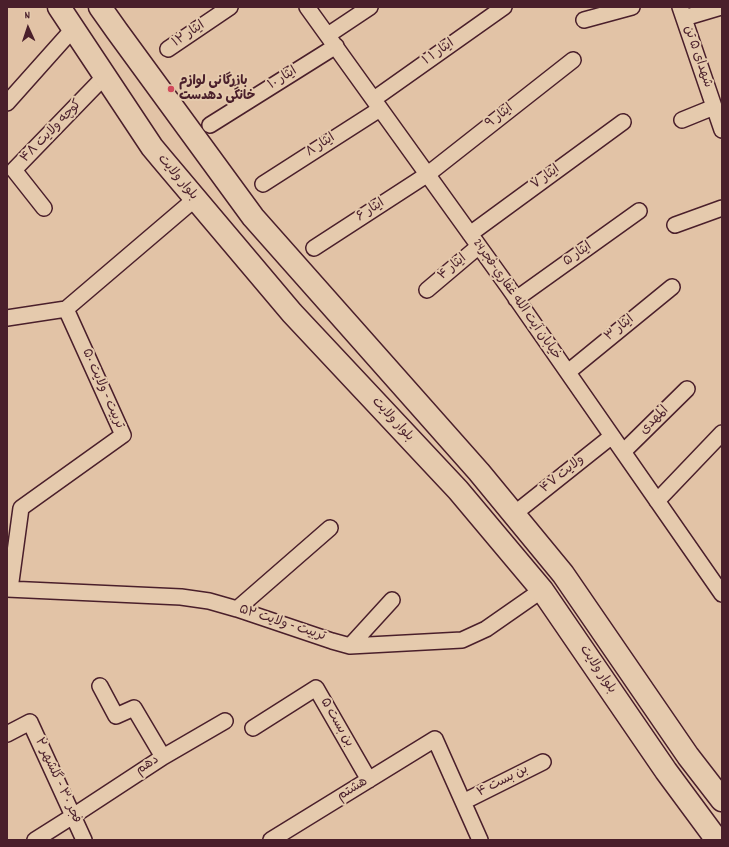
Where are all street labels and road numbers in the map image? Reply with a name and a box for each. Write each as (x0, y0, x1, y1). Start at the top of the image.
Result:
street label: ایثار ۱۲ (170, 19, 208, 51)
street label: شهدای ۵ تن (679, 24, 715, 90)
street label: ایثار ۱ ۱ (420, 37, 458, 69)
street label: ایثار ۱۰ (266, 64, 300, 94)
street label: کوچه ولایت ۴۸ (18, 97, 86, 167)
street label: ایثار ۹ (483, 101, 517, 133)
street label: ایثار ۸ (304, 131, 338, 161)
street label: بلوار ولایت (153, 152, 201, 204)
street label: ایثار ۷ (529, 162, 563, 194)
street label: ایثار ۶ (354, 196, 388, 226)
street label: خيابان آيت الله غفاري-فجر24 (468, 236, 564, 364)
street label: ایثار ۵ (561, 240, 595, 270)
street label: ایثار ۴ (436, 252, 470, 284)
street label: ایثار ۳ (602, 313, 638, 345)
street label: تربیت - ولایت ۵۰ (77, 347, 127, 431)
street label: بلوار ولایت (368, 395, 416, 445)
street label: المهدی (637, 403, 673, 439)
street label: ولایت ۴۷ (538, 453, 588, 497)
street label: تربیت - ولایت ۵۲ (237, 603, 327, 645)
street label: بلوار ولایت (575, 643, 619, 697)
street label: بن بست ۵ (316, 696, 356, 750)
street label: فجر ۳۰ - گلشهر ۲ (30, 736, 84, 826)
street label: دهم (133, 753, 163, 779)
street label: بن بست ۴ (475, 763, 531, 801)
street label: هشتم (335, 775, 371, 805)

